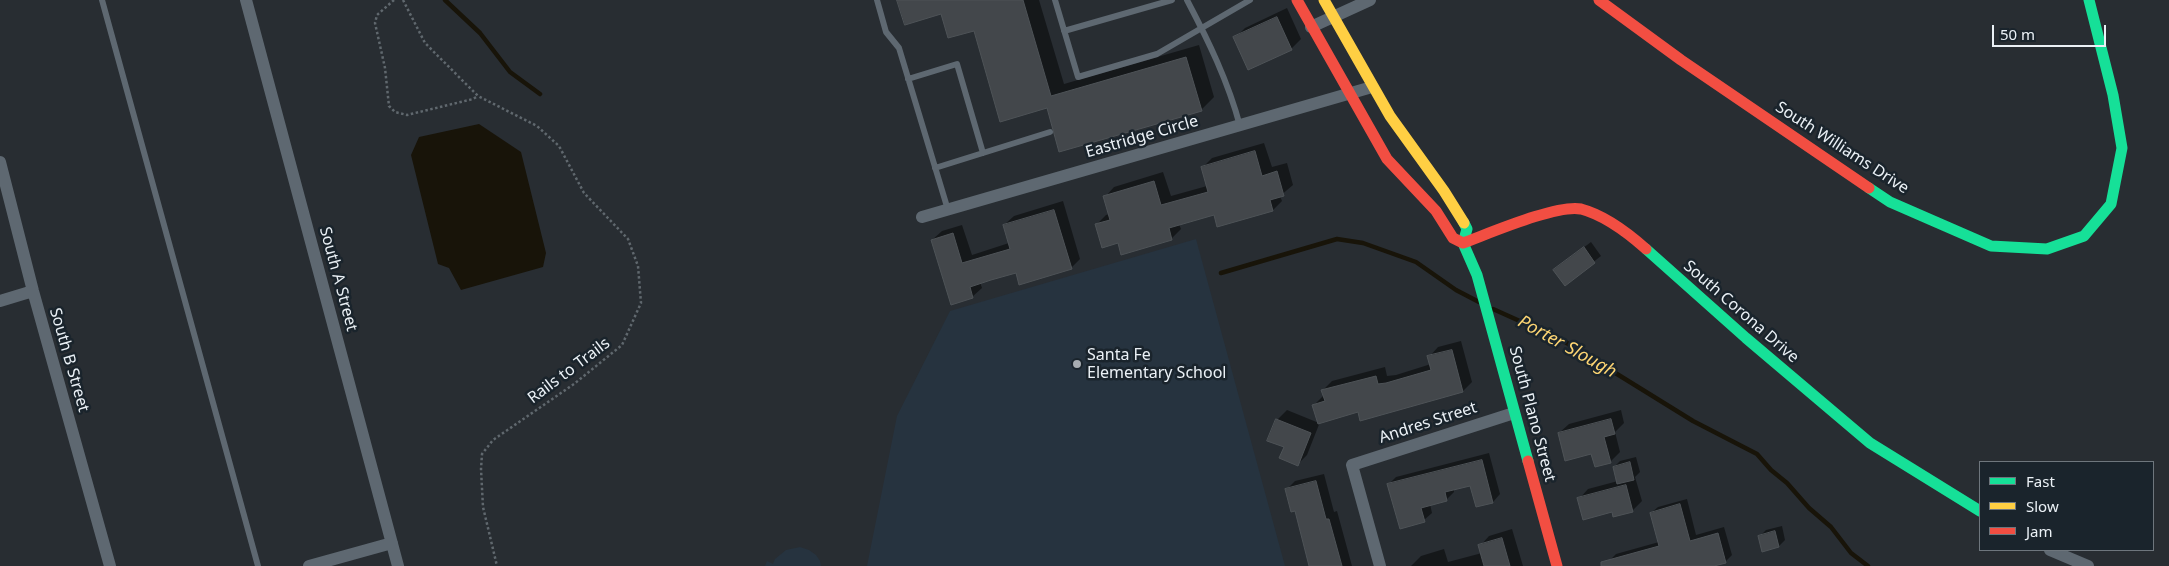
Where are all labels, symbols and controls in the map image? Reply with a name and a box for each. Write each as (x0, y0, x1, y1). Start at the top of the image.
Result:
scale bar (1994, 15, 2108, 47)
text: 50 m (2000, 24, 2035, 44)
street label: South Williams Drive (1772, 98, 1912, 198)
street label: Eastridge Circle (1083, 112, 1201, 162)
street label: South A Street (315, 225, 361, 333)
street label: South Corona Drive (1679, 257, 1803, 367)
street label: South B Street (45, 306, 93, 414)
water label: Porter Slough (1514, 311, 1620, 383)
street label: Rails to Trails (524, 334, 614, 408)
street label: South Plano Street (1505, 344, 1559, 484)
place label: Santa Fe Elementary School (1087, 345, 1226, 383)
marker: Santa Fe Elementary School (1071, 358, 1083, 370)
street label: Andres Street (1377, 398, 1479, 448)
legend (1979, 461, 2154, 551)
text: Fast (2026, 471, 2055, 491)
text: Slow (2026, 496, 2059, 516)
text: Jam (2026, 521, 2053, 541)

